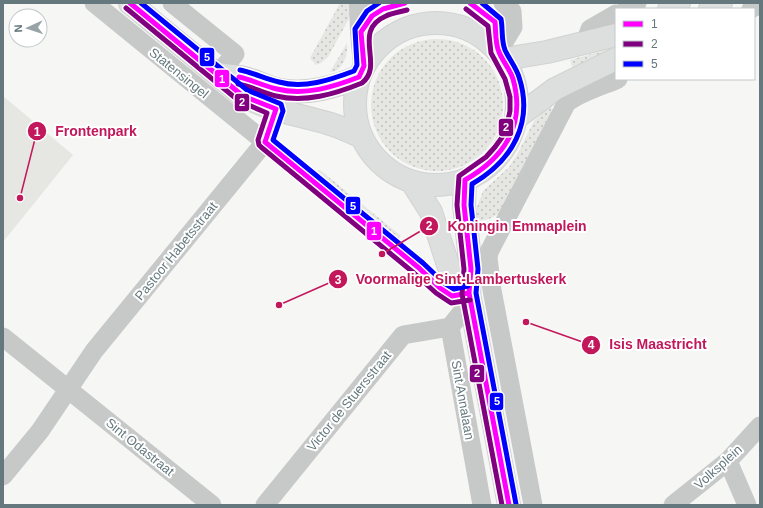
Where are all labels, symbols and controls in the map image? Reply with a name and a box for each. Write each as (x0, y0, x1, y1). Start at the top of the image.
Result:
north arrow (8, 8, 48, 48)
legend (615, 8, 755, 80)
text: 1 (651, 17, 658, 31)
text: N (12, 24, 24, 33)
text: 2 (651, 37, 658, 51)
street label: Statensingel (146, 45, 212, 101)
line badge: 5 (199, 47, 215, 67)
text: 5 (204, 51, 210, 63)
text: 5 (651, 57, 658, 71)
line badge: 1 (214, 69, 230, 88)
text: 1 (219, 73, 225, 85)
line badge: 2 (234, 93, 250, 112)
text: 2 (239, 96, 245, 108)
callout: Frontenpark (27, 118, 144, 144)
line badge: 2 (498, 118, 514, 137)
text: 2 (503, 121, 509, 133)
text: Frontenpark (55, 123, 137, 139)
text: 1 (34, 125, 41, 139)
line badge: 5 (345, 196, 361, 215)
street label: Pastoor Habetsstraat (132, 199, 220, 303)
text: 5 (350, 200, 356, 212)
callout: Koningin Emmaplein (419, 213, 595, 239)
text: Koningin Emmaplein (447, 218, 587, 234)
text: 2 (426, 219, 433, 233)
line badge: 1 (366, 221, 382, 241)
text: 1 (371, 225, 377, 237)
callout: Voormalige Sint-Lambertuskerk (328, 266, 574, 292)
text: Voormalige Sint-Lambertuskerk (356, 271, 566, 287)
text: 3 (335, 273, 342, 287)
callout: Isis Maastricht (581, 332, 714, 358)
text: Isis Maastricht (609, 336, 707, 352)
text: 4 (588, 338, 595, 352)
street label: Victor de Stuersstraat (304, 347, 394, 454)
street label: Sint Annalaan (449, 359, 477, 441)
line badge: 2 (469, 364, 485, 383)
text: 2 (474, 367, 480, 379)
line badge: 5 (489, 392, 504, 411)
text: 5 (494, 395, 500, 407)
street label: Sint Odastraat (103, 415, 177, 479)
street label: Volksplein (691, 442, 745, 492)

